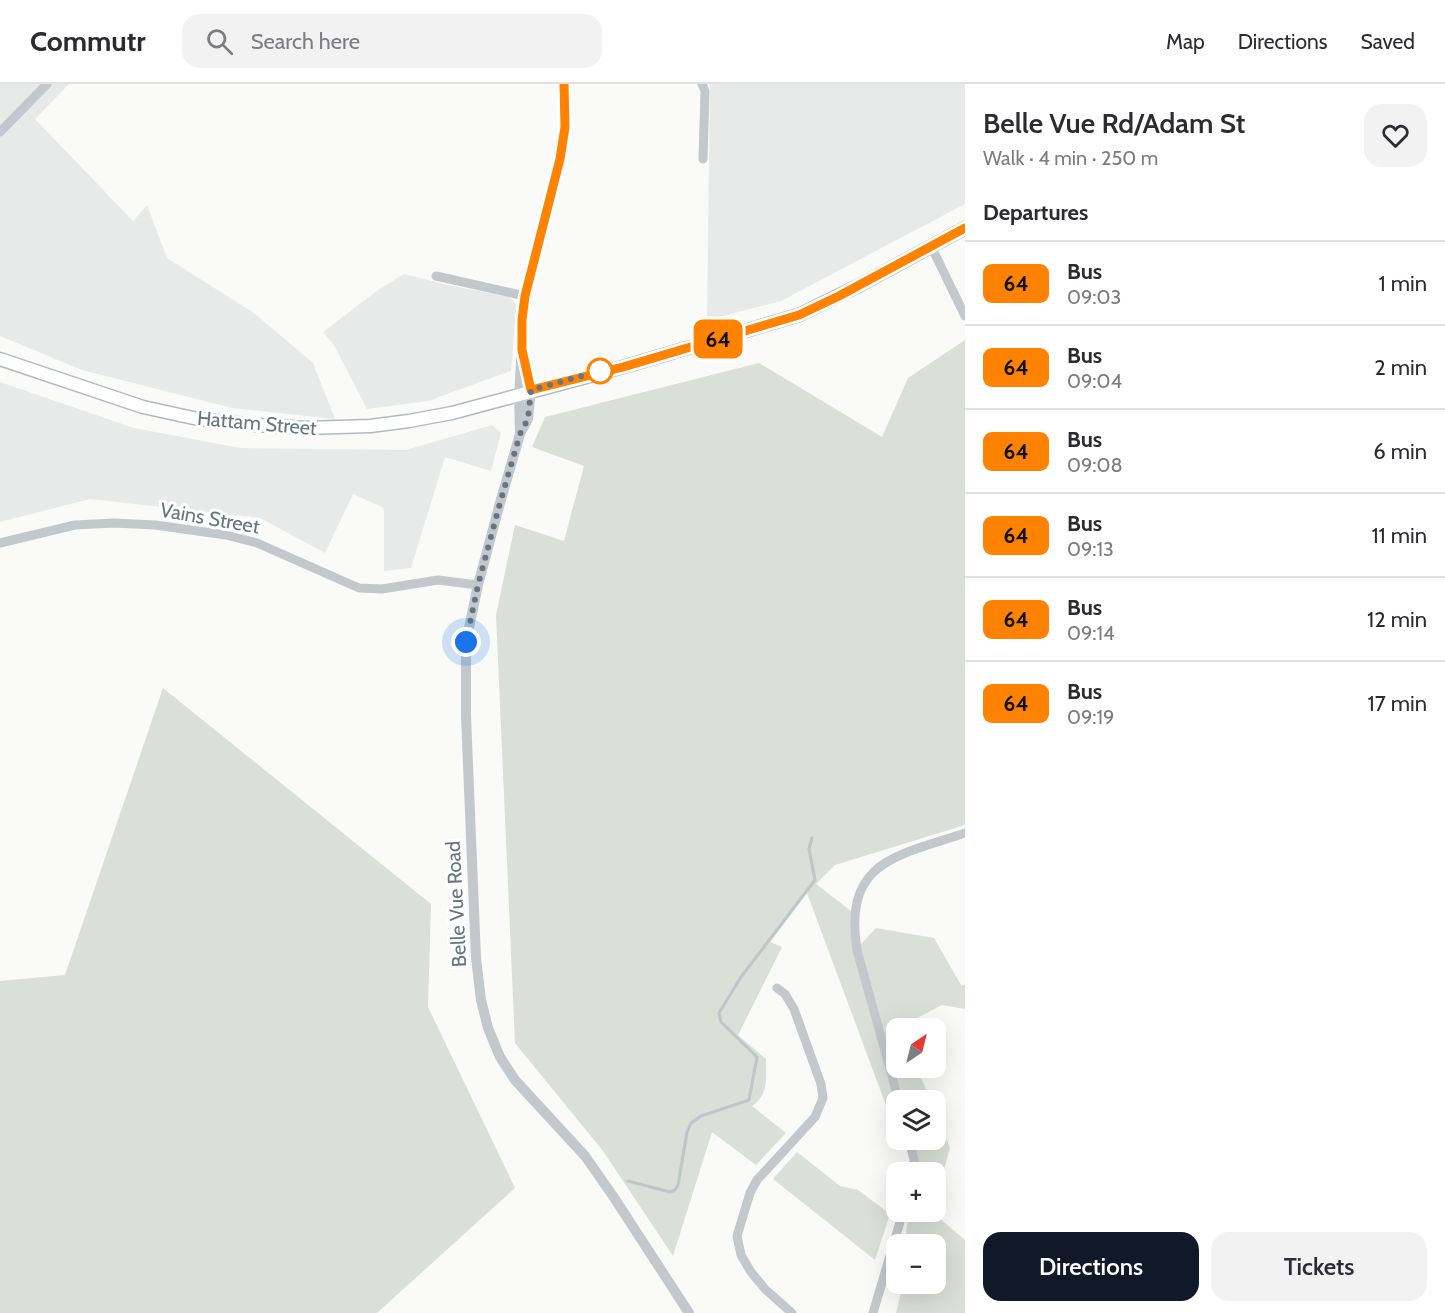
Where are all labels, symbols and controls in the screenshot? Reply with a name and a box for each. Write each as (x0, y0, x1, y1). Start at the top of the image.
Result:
search box (182, 14, 602, 68)
text: Commutr (30, 24, 146, 58)
icon: search (203, 25, 236, 58)
text: Search here (251, 28, 360, 55)
text: Map (1166, 29, 1205, 54)
text: Directions (1238, 29, 1327, 54)
text: Saved (1360, 29, 1415, 54)
button: heart (1364, 104, 1427, 167)
text: Belle Vue Rd/Adam St (983, 106, 1245, 140)
text: Walk · 4 min · 250 m (983, 146, 1158, 170)
text: Departures (983, 199, 1088, 226)
text: Bus (1067, 258, 1102, 285)
text: 1 min (1379, 270, 1427, 297)
text: 64 (1004, 271, 1028, 296)
text: 09:03 (1067, 285, 1121, 309)
line badge: 64 (691, 320, 745, 358)
text: 64 (706, 327, 730, 352)
text: Bus (1067, 342, 1102, 369)
text: 2 min (1374, 354, 1427, 381)
text: 64 (1004, 355, 1028, 380)
unlabelled marker (587, 358, 613, 384)
text: 09:04 (1067, 369, 1122, 393)
street label: Hattam Street (196, 406, 318, 440)
text: Bus (1067, 426, 1102, 453)
text: 6 min (1373, 438, 1427, 465)
text: 64 (1004, 439, 1028, 464)
text: 09:08 (1067, 453, 1123, 477)
street label: Vains Street (158, 497, 262, 539)
text: Bus (1067, 510, 1102, 537)
text: 11 min (1371, 522, 1427, 549)
text: 64 (1004, 523, 1028, 548)
text: 09:13 (1067, 537, 1114, 561)
text: Bus (1067, 594, 1102, 621)
text: 12 min (1367, 606, 1427, 633)
text: 64 (1004, 607, 1028, 632)
text: 09:14 (1067, 621, 1115, 645)
your location (451, 627, 481, 657)
text: Bus (1067, 678, 1102, 705)
text: 17 min (1368, 690, 1427, 717)
text: 64 (1004, 691, 1028, 716)
text: 09:19 (1067, 705, 1114, 729)
street label: Belle Vue Road (441, 840, 471, 968)
north arrow (886, 1018, 946, 1078)
map controls (886, 1018, 946, 1294)
button: layers (886, 1090, 946, 1150)
button: + (886, 1162, 946, 1222)
button: Directions (983, 1232, 1199, 1301)
button: Tickets (1211, 1232, 1427, 1301)
button: − (886, 1234, 946, 1294)

